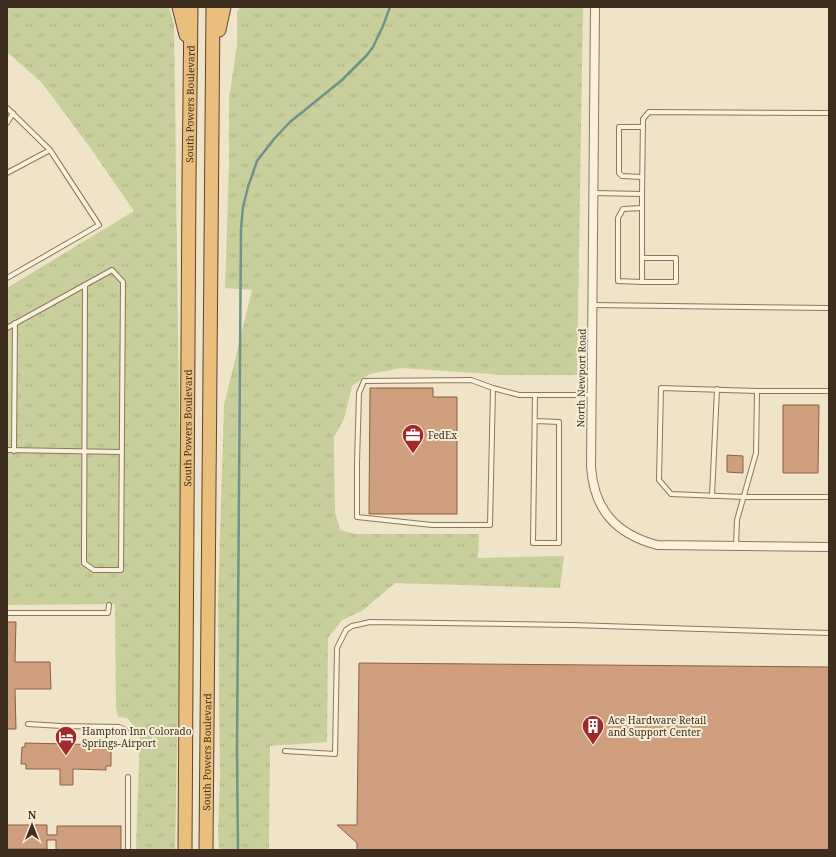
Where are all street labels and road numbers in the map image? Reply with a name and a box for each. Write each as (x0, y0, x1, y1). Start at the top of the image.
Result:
street label: South Powers Boulevard (182, 45, 198, 163)
street label: North Newport Road (573, 328, 589, 428)
street label: South Powers Boulevard (180, 369, 195, 487)
street label: South Powers Boulevard (199, 693, 214, 811)

